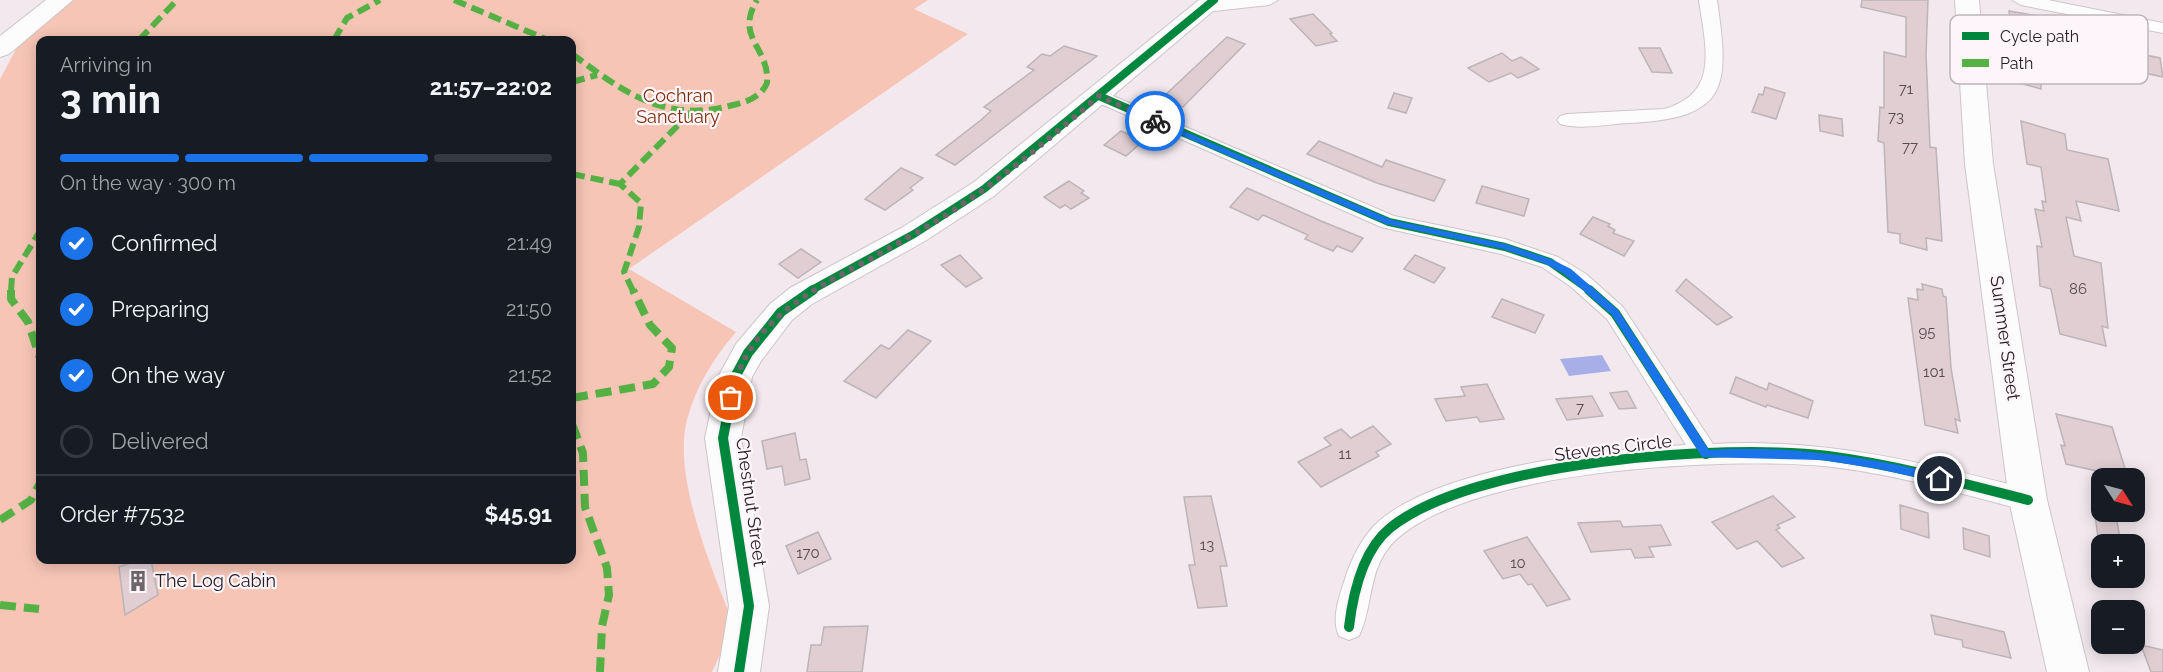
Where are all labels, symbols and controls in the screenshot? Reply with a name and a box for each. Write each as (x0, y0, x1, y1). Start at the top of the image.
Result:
legend (1950, 15, 2148, 84)
text: Cycle path (2000, 27, 2079, 46)
text: Arriving in (60, 53, 152, 77)
text: Path (2000, 54, 2033, 73)
text: 21:57–22:02 (430, 74, 552, 100)
text: 3 min (60, 76, 161, 122)
house number: 71 (1899, 80, 1914, 98)
park label: Cochran Sanctuary (636, 85, 720, 127)
courier (1125, 91, 1185, 151)
icon: bike (1139, 105, 1172, 138)
house number: 73 (1888, 108, 1904, 126)
house number: 77 (1902, 138, 1918, 156)
text: On the way · 300 m (60, 171, 236, 195)
icon: check (60, 227, 93, 260)
text: Confirmed (111, 230, 218, 256)
text: 21:49 (507, 231, 552, 255)
street label: Summer Street (1986, 274, 2025, 402)
house number: 86 (2069, 280, 2087, 298)
icon: check (60, 293, 93, 326)
text: Preparing (111, 296, 209, 322)
text: 21:50 (506, 297, 552, 321)
house number: 95 (1919, 323, 1935, 341)
icon: check (60, 359, 93, 392)
text: On the way (111, 362, 225, 388)
text: 21:52 (508, 363, 552, 387)
house number: 101 (1923, 363, 1946, 381)
pin (705, 372, 756, 423)
icon: bag (714, 381, 747, 414)
house number: 7 (1576, 399, 1584, 417)
text: Delivered (111, 428, 209, 454)
street label: Stevens Circle (1553, 430, 1673, 465)
street label: Chestnut Street (732, 436, 771, 568)
house number: 11 (1339, 445, 1352, 463)
pin (1914, 453, 1965, 504)
icon: home (1923, 462, 1956, 495)
north arrow (2091, 468, 2145, 522)
map controls (2091, 468, 2145, 654)
text: Order #7532 (60, 501, 185, 527)
text: $45.91 (485, 501, 552, 527)
button: + (2091, 534, 2145, 588)
house number: 13 (1200, 536, 1214, 554)
house number: 170 (796, 544, 820, 562)
house number: 10 (1510, 554, 1526, 572)
building icon: The Log Cabin (126, 569, 150, 593)
place label: The Log Cabin (155, 570, 276, 591)
button: − (2091, 600, 2145, 654)

